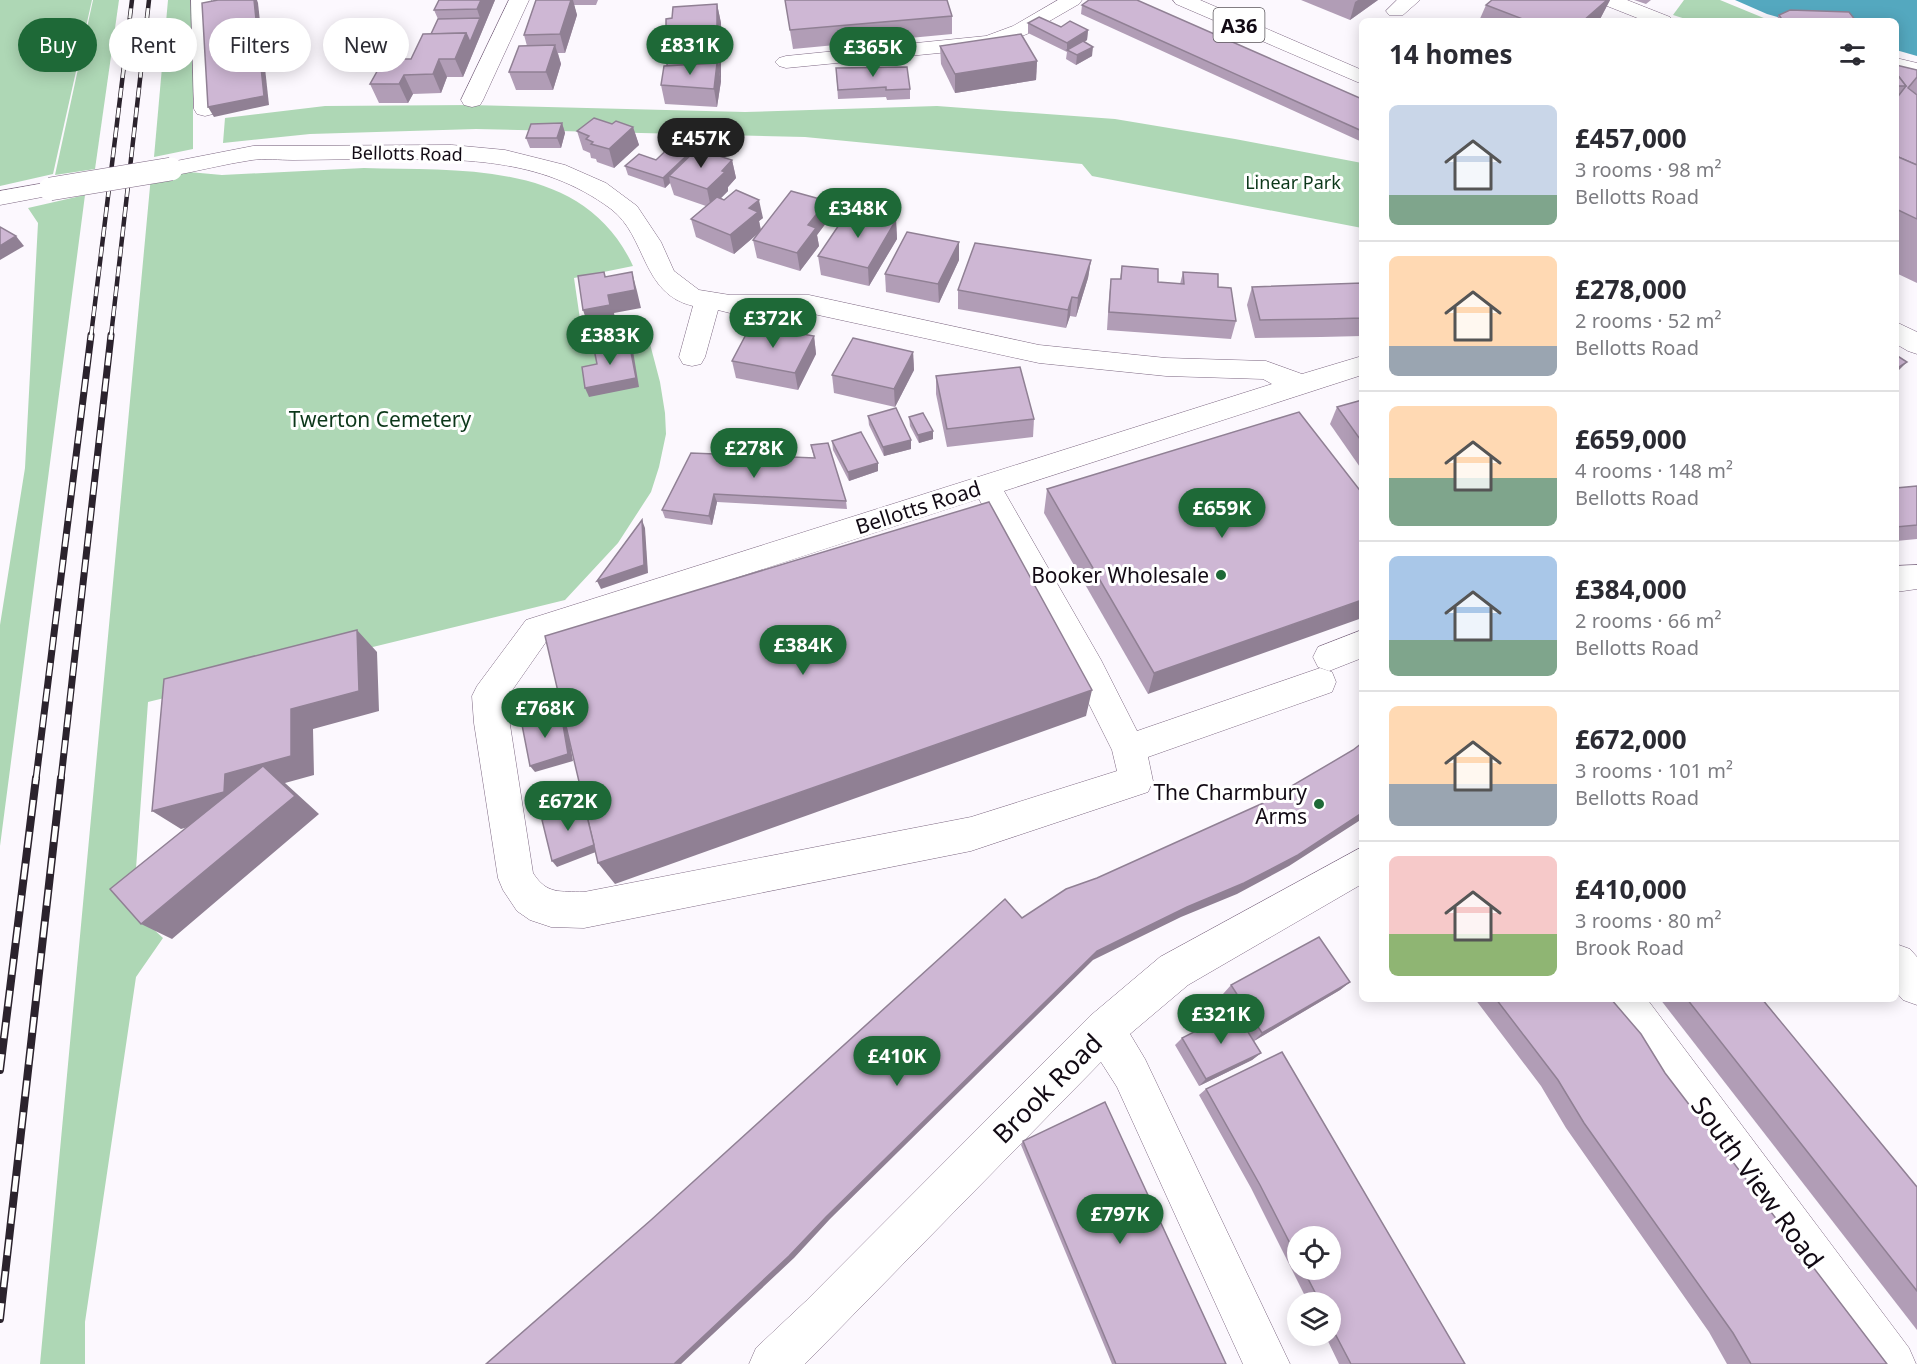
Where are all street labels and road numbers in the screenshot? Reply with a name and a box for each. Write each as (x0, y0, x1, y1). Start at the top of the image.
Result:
road number: A36 (1214, 8, 1264, 42)
street label: Bellotts Road (351, 140, 463, 166)
street label: Bellotts Road (852, 474, 984, 540)
street label: Brook Road (984, 1025, 1110, 1151)
street label: South View Road (1683, 1089, 1833, 1275)

